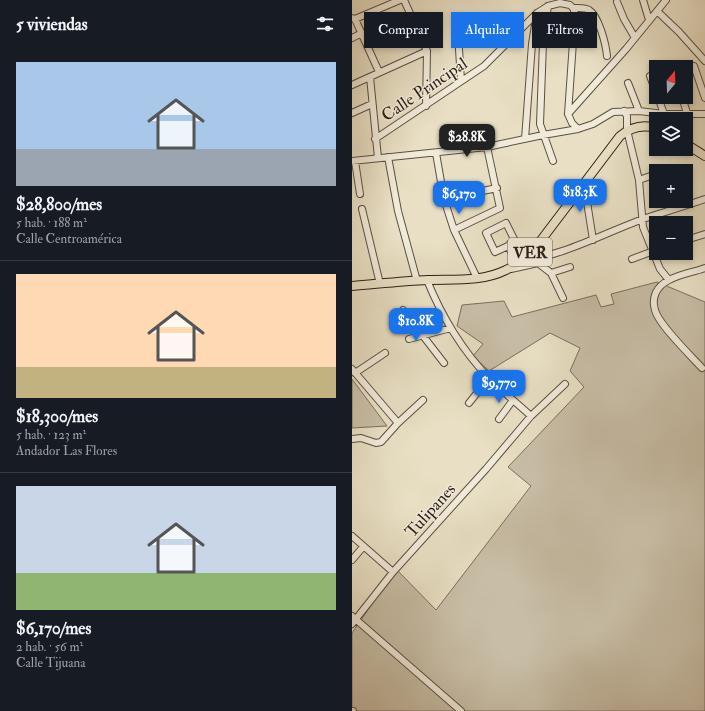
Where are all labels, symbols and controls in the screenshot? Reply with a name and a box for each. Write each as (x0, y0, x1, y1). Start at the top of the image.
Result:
chip: Comprar (364, 12, 443, 48)
chip: Alquilar (451, 12, 524, 48)
chip: Filtros (532, 12, 597, 48)
icon: filters (314, 13, 336, 35)
text: 5 viviendas (16, 14, 88, 35)
street label: Calle Principal (377, 53, 472, 127)
north arrow (649, 60, 693, 104)
map controls (649, 60, 693, 260)
icon: home (140, 88, 212, 160)
button: layers (649, 112, 693, 156)
pin: $28.8K (434, 124, 500, 158)
text: $28.8K (448, 129, 486, 145)
button: + (649, 164, 693, 208)
pin: $18.3K (547, 179, 613, 213)
pin: $6,170 (426, 181, 492, 215)
text: $18.3K (563, 184, 597, 200)
text: $6,170 (442, 186, 476, 202)
text: $28,800/mes (16, 194, 102, 215)
text: 5 hab. · 188 m² (16, 215, 87, 231)
button: − (649, 216, 693, 260)
text: Calle Centroamérica (16, 231, 122, 247)
road number: VER (508, 238, 552, 266)
icon: home (140, 300, 212, 372)
pin: $10.8K (383, 308, 449, 342)
text: $10.8K (398, 313, 434, 329)
pin: $9,770 (466, 370, 532, 404)
text: $9,770 (481, 375, 517, 391)
text: $18,300/mes (16, 406, 98, 427)
text: 5 hab. · 123 m² (16, 427, 86, 443)
text: Andador Las Flores (16, 443, 117, 459)
street label: Tulipanes (401, 479, 461, 542)
icon: home (140, 512, 212, 584)
text: $6,170/mes (16, 618, 91, 639)
text: 2 hab. · 56 m² (16, 639, 83, 655)
text: Calle Tijuana (16, 655, 86, 671)

